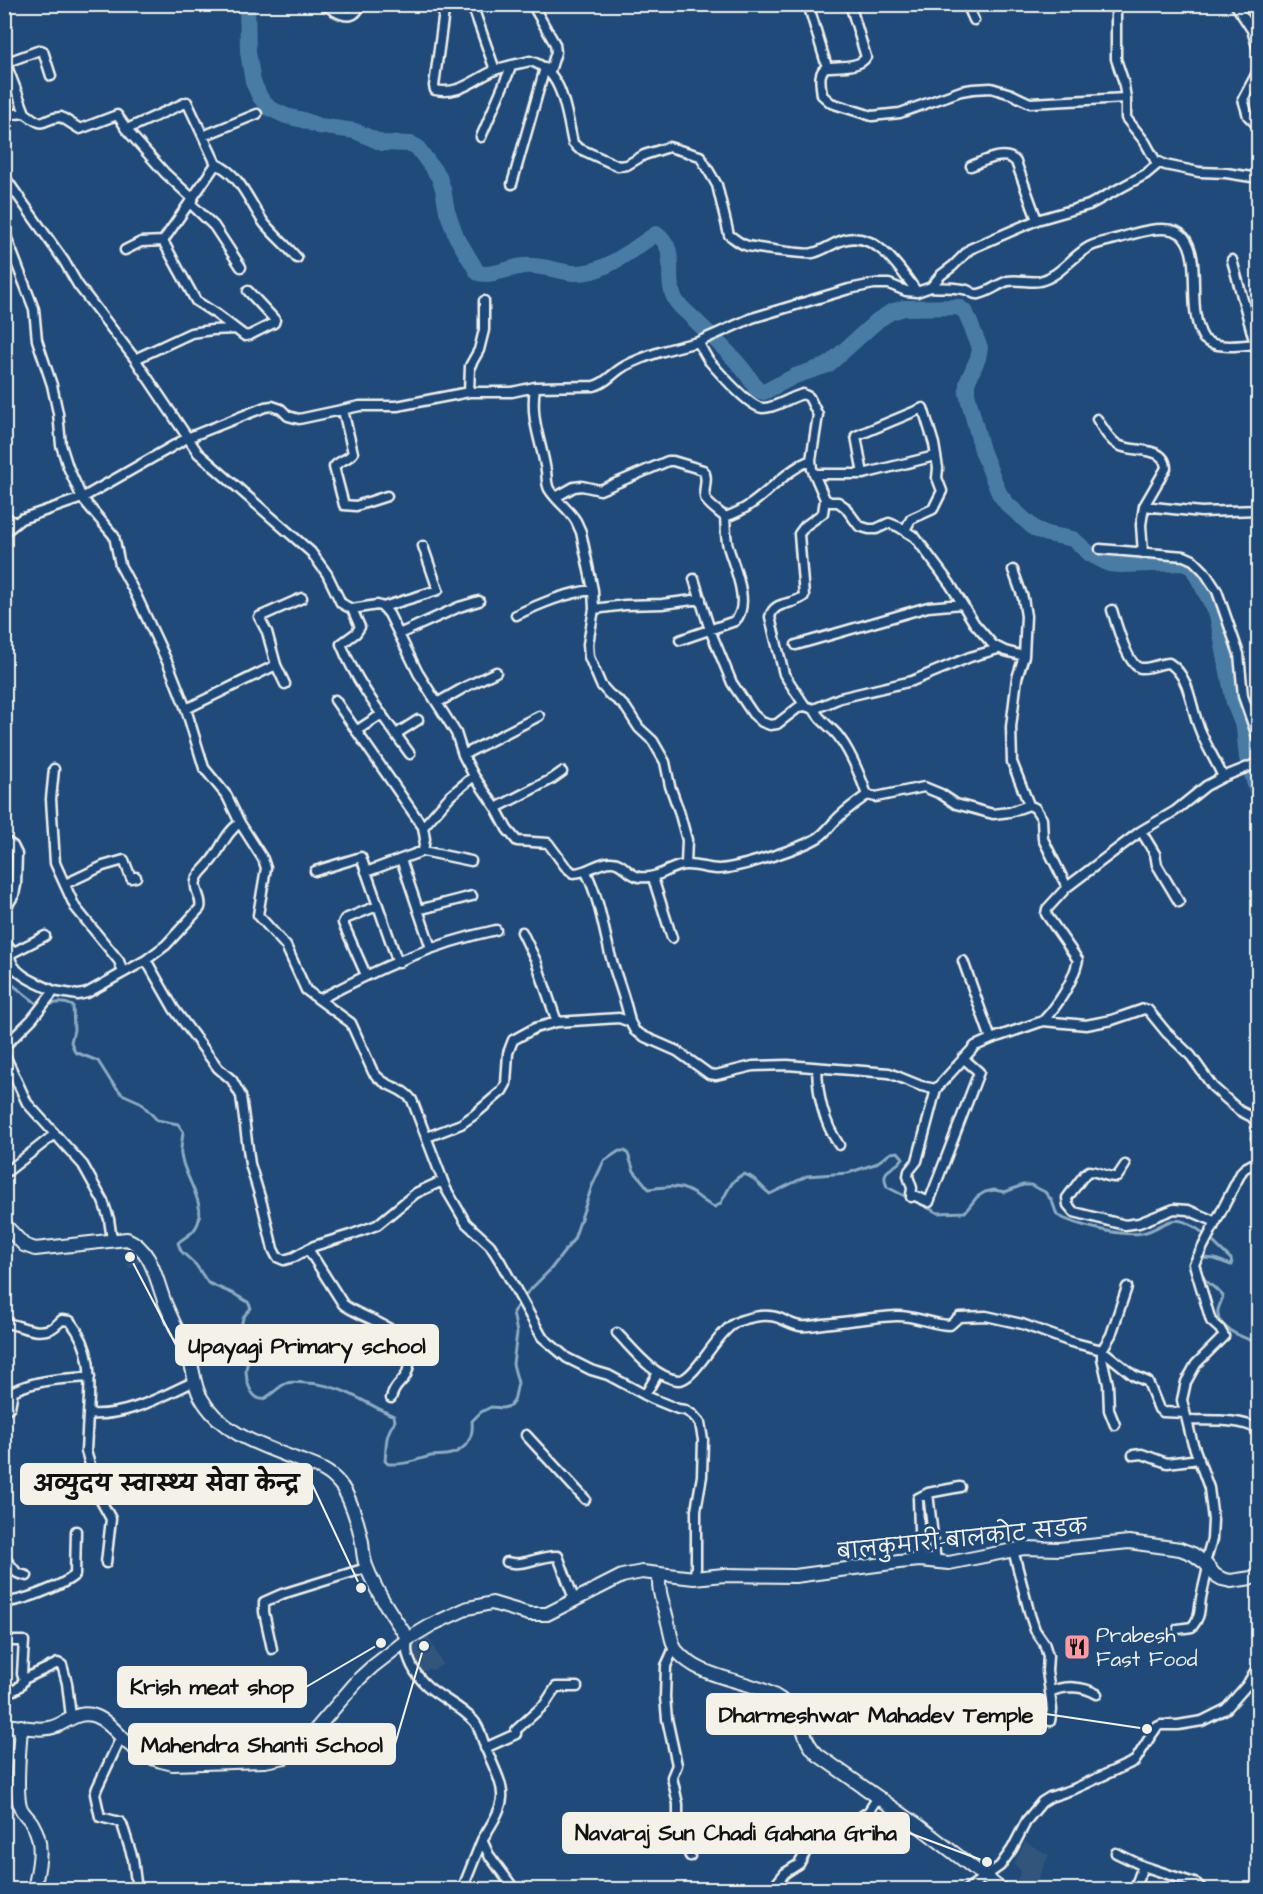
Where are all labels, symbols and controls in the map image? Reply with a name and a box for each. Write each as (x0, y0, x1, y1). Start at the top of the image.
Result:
callout: Upayagi Primary school (176, 1325, 438, 1365)
text: Upayagi Primary school (188, 1331, 426, 1364)
callout: अव्युदय स्वास्थ्य सेवा केन्द्र (21, 1464, 312, 1504)
text: अव्युदय स्वास्थ्य सेवा केन्द्र (33, 1465, 301, 1500)
street label: बालकुमारी-बालकोट सडक (835, 1510, 1091, 1568)
place label: Prabesh Fast Food (1096, 1621, 1198, 1674)
restaurant icon: Prabesh Fast Food (1062, 1632, 1092, 1662)
callout: Krish meat shop (118, 1667, 306, 1707)
text: Krish meat shop (130, 1672, 295, 1703)
callout: Dharmeshwar Mahadev Temple (707, 1694, 1046, 1734)
text: Dharmeshwar Mahadev Temple (719, 1700, 1033, 1731)
callout: Mahendra Shanti School (129, 1724, 395, 1764)
text: Mahendra Shanti School (141, 1730, 384, 1761)
callout: Navaraj Sun Chadi Gahana Griha (563, 1813, 909, 1853)
text: Navaraj Sun Chadi Gahana Griha (575, 1818, 898, 1849)

